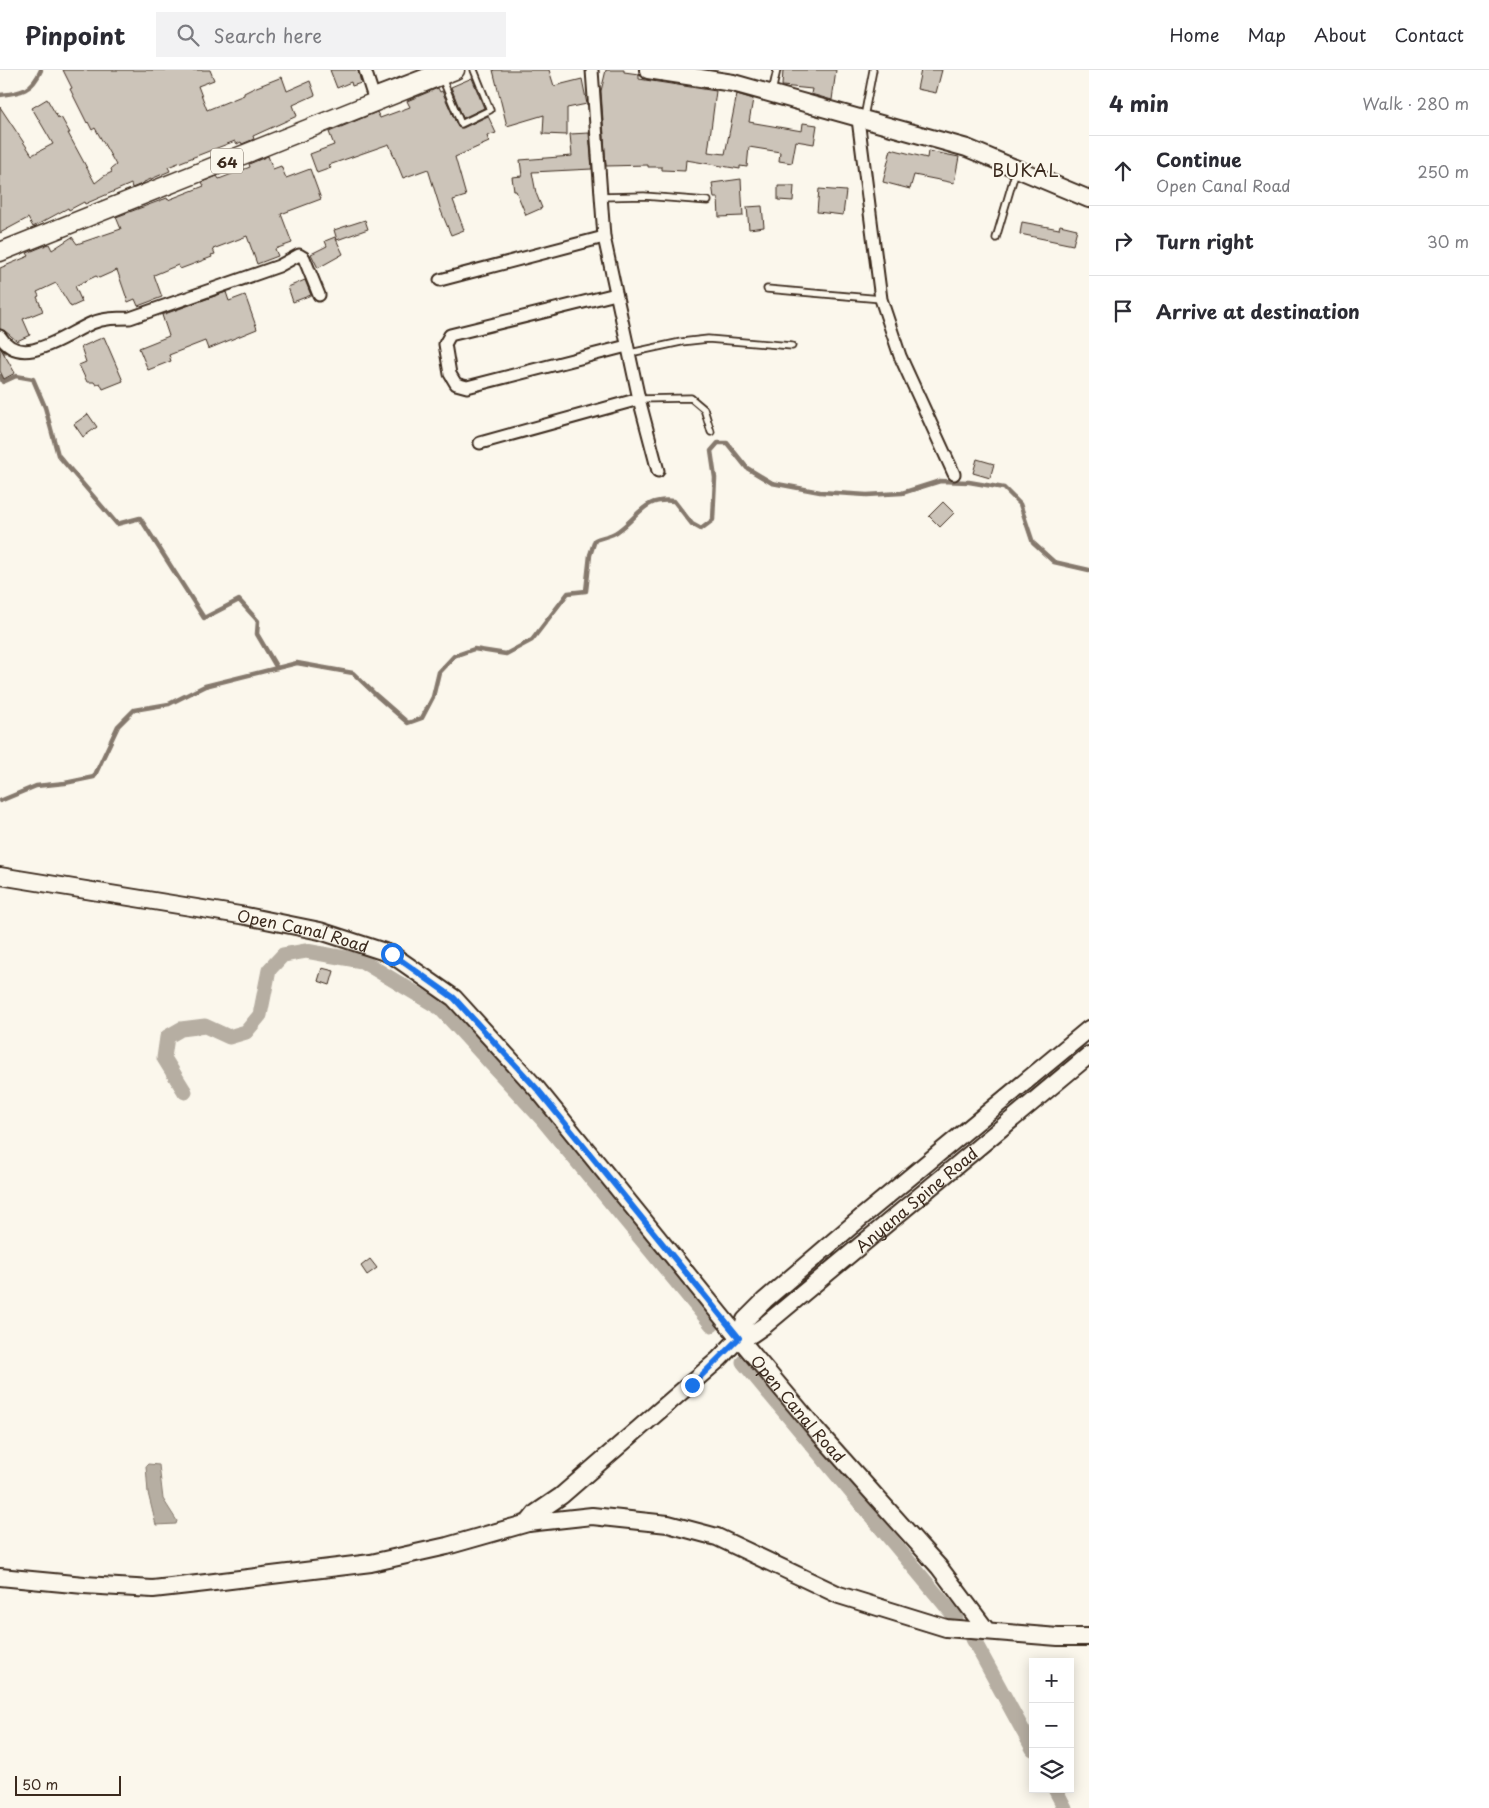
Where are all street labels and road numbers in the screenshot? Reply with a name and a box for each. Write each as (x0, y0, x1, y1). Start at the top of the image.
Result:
road number: 64 (211, 148, 243, 174)
street label: Open Canal Road (236, 903, 372, 958)
street label: Anyana Spine Road (850, 1141, 982, 1257)
street label: Open Canal Road (746, 1349, 851, 1467)

